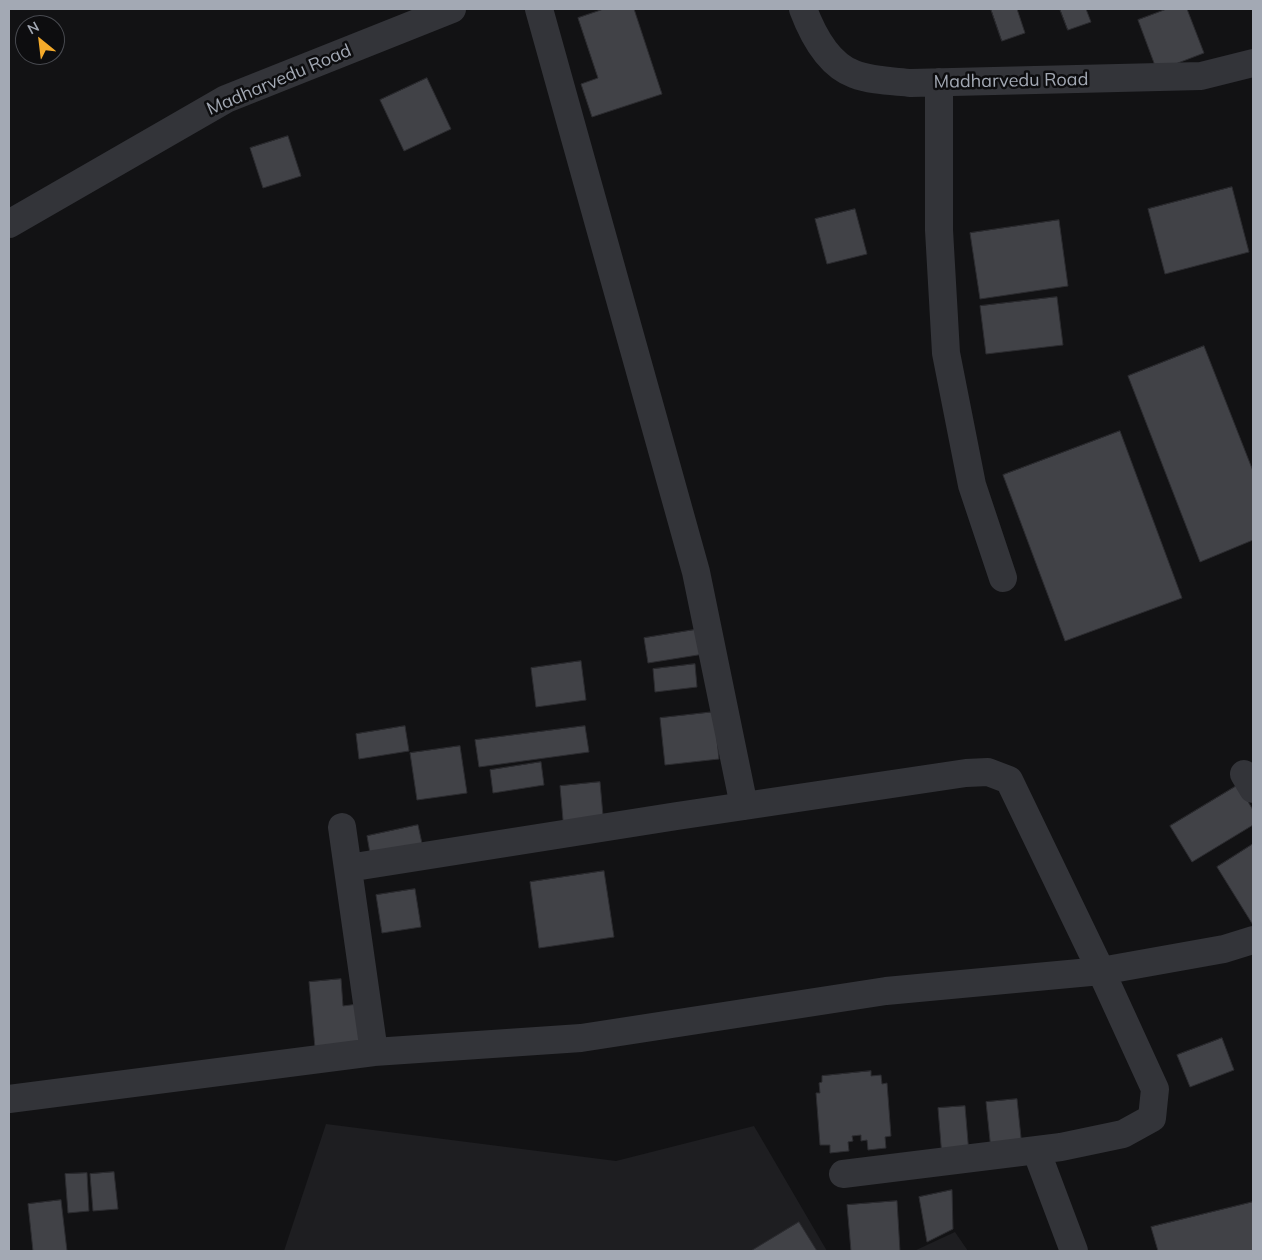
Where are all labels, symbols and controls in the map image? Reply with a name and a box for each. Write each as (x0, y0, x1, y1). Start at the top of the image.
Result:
north arrow (15, 15, 65, 65)
text: N (24, 17, 42, 38)
street label: Madharvedu Road (204, 40, 354, 120)
street label: Madharvedu Road (933, 69, 1089, 93)

